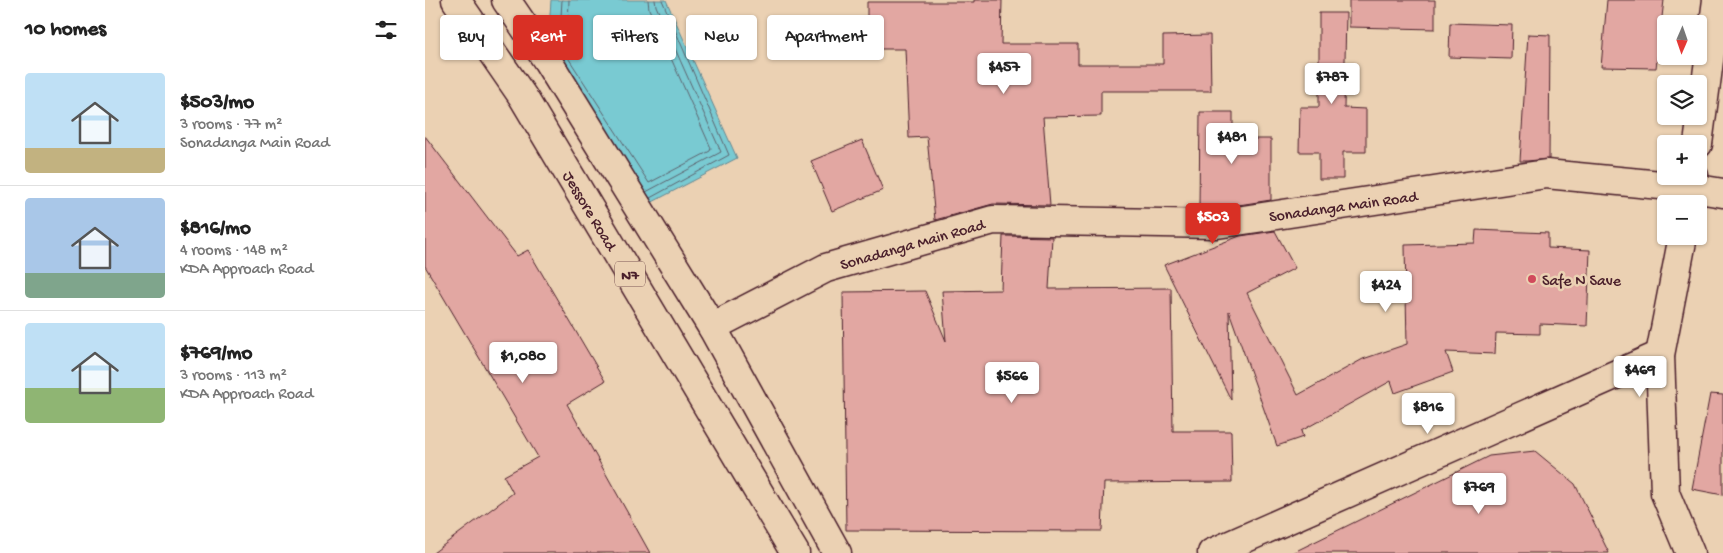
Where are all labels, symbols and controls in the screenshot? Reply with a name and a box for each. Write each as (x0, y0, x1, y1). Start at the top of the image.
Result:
chip: Buy (440, 15, 503, 60)
chip: Rent (513, 15, 583, 60)
chip: Filters (593, 15, 676, 60)
chip: New (686, 15, 757, 60)
chip: Apartment (767, 15, 884, 60)
north arrow (1657, 15, 1707, 65)
map controls (1657, 15, 1707, 245)
icon: filters (372, 16, 400, 44)
text: 10 homes (25, 18, 106, 43)
pin: $457 (974, 52, 1034, 95)
text: $457 (988, 59, 1020, 78)
pin: $787 (1302, 62, 1362, 105)
text: $787 (1316, 69, 1348, 88)
button: layers (1657, 75, 1707, 125)
text: $503/mo (180, 91, 254, 116)
icon: home (65, 93, 125, 153)
text: 3 rooms · 77 m² (180, 116, 282, 135)
pin: $481 (1202, 122, 1262, 165)
text: $481 (1217, 129, 1247, 148)
text: Sonadanga Main Road (180, 135, 330, 154)
button: + (1657, 135, 1707, 185)
street label: Jessore Road (557, 169, 620, 256)
street label: Sonadanga Main Road (1268, 188, 1421, 228)
button: − (1657, 195, 1707, 245)
pin: $503 (1183, 202, 1243, 245)
text: $503 (1197, 209, 1230, 228)
street label: Sonadanga Main Road (838, 216, 989, 276)
text: $816/mo (180, 217, 251, 242)
icon: home (65, 218, 125, 278)
text: 4 rooms · 148 m² (180, 242, 288, 261)
text: KDA Approach Road (180, 261, 313, 280)
road number: N7 (615, 262, 645, 286)
pin: $424 (1356, 270, 1416, 313)
marker: Safe N Save (1526, 273, 1538, 285)
place label: Safe N Save (1542, 273, 1622, 292)
text: $424 (1371, 277, 1401, 296)
text: $769/mo (180, 342, 252, 367)
pin: $1,080 (482, 342, 564, 384)
icon: home (65, 343, 125, 403)
text: $1,080 (500, 348, 546, 367)
pin: $469 (1610, 356, 1670, 398)
pin: $566 (982, 362, 1042, 404)
text: $469 (1625, 362, 1655, 381)
text: 3 rooms · 113 m² (180, 367, 287, 386)
text: $566 (996, 368, 1028, 387)
text: KDA Approach Road (180, 386, 313, 405)
pin: $816 (1398, 392, 1458, 435)
text: $816 (1413, 399, 1443, 418)
pin: $769 (1449, 472, 1509, 515)
text: $769 (1463, 479, 1495, 498)

